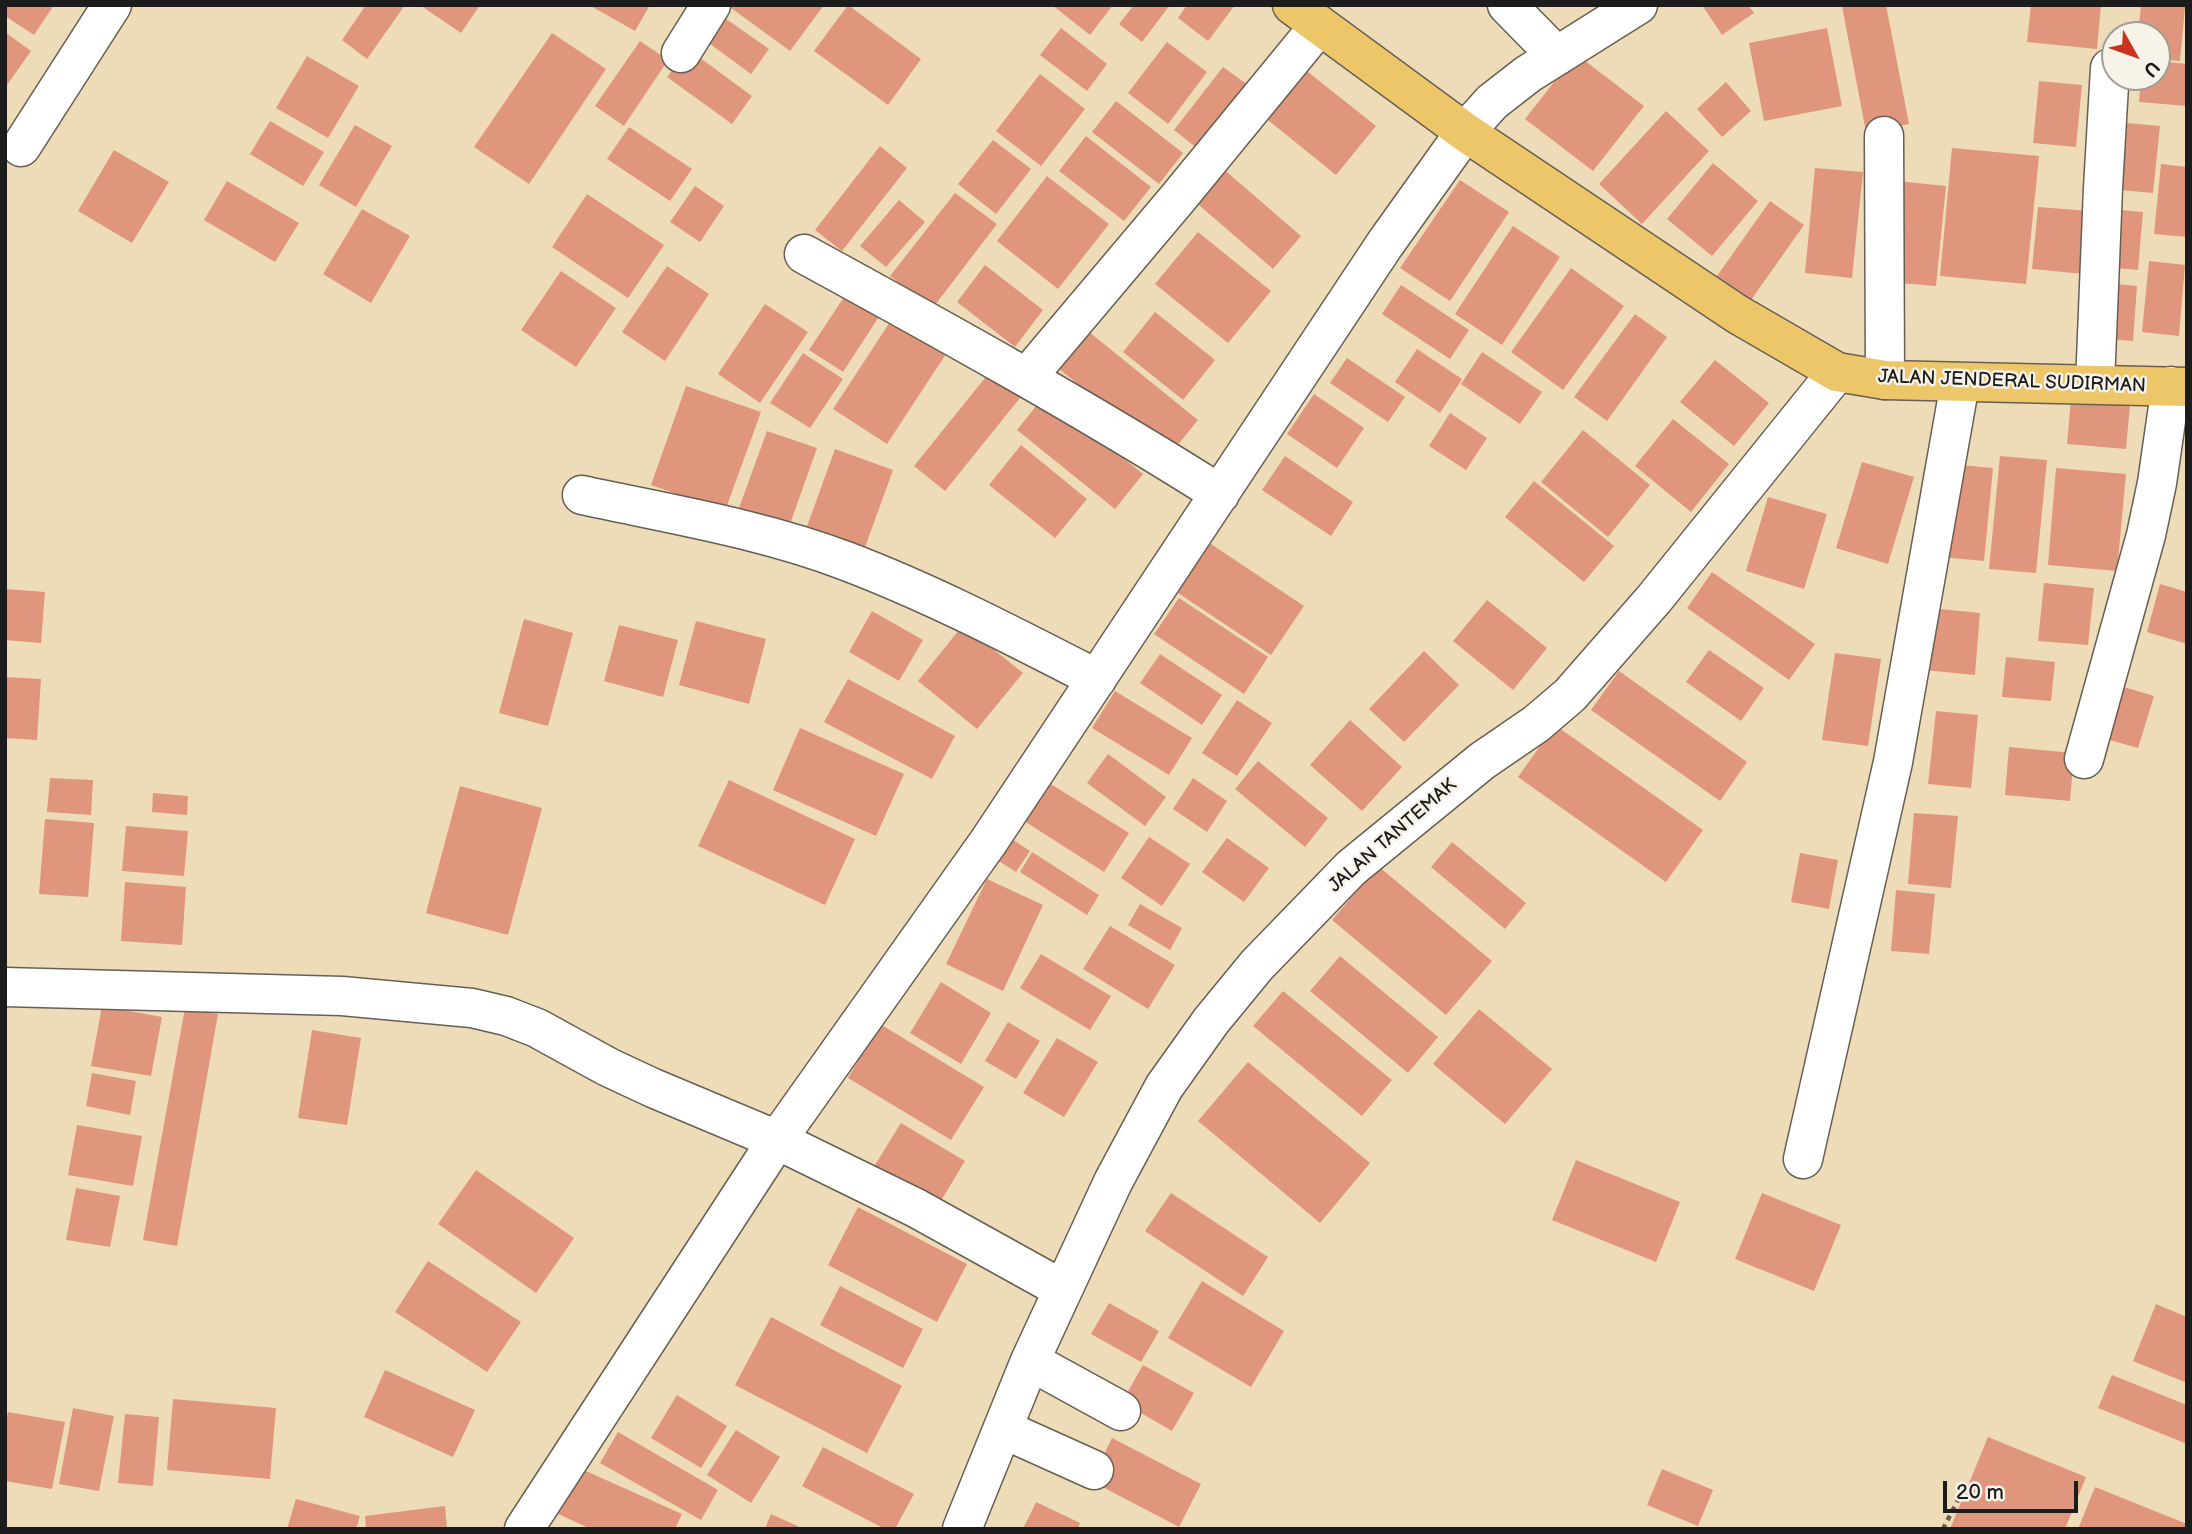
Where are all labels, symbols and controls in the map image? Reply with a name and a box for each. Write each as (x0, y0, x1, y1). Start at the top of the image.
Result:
north arrow (2101, 21, 2171, 91)
text: U (2138, 56, 2164, 81)
street label: JALAN JENDERAL SUDIRMAN (1878, 366, 2146, 398)
street label: JALAN TANTEMAK (1324, 774, 1462, 898)
scale bar (1947, 1468, 2082, 1512)
text: 20 m (1956, 1480, 2004, 1505)

